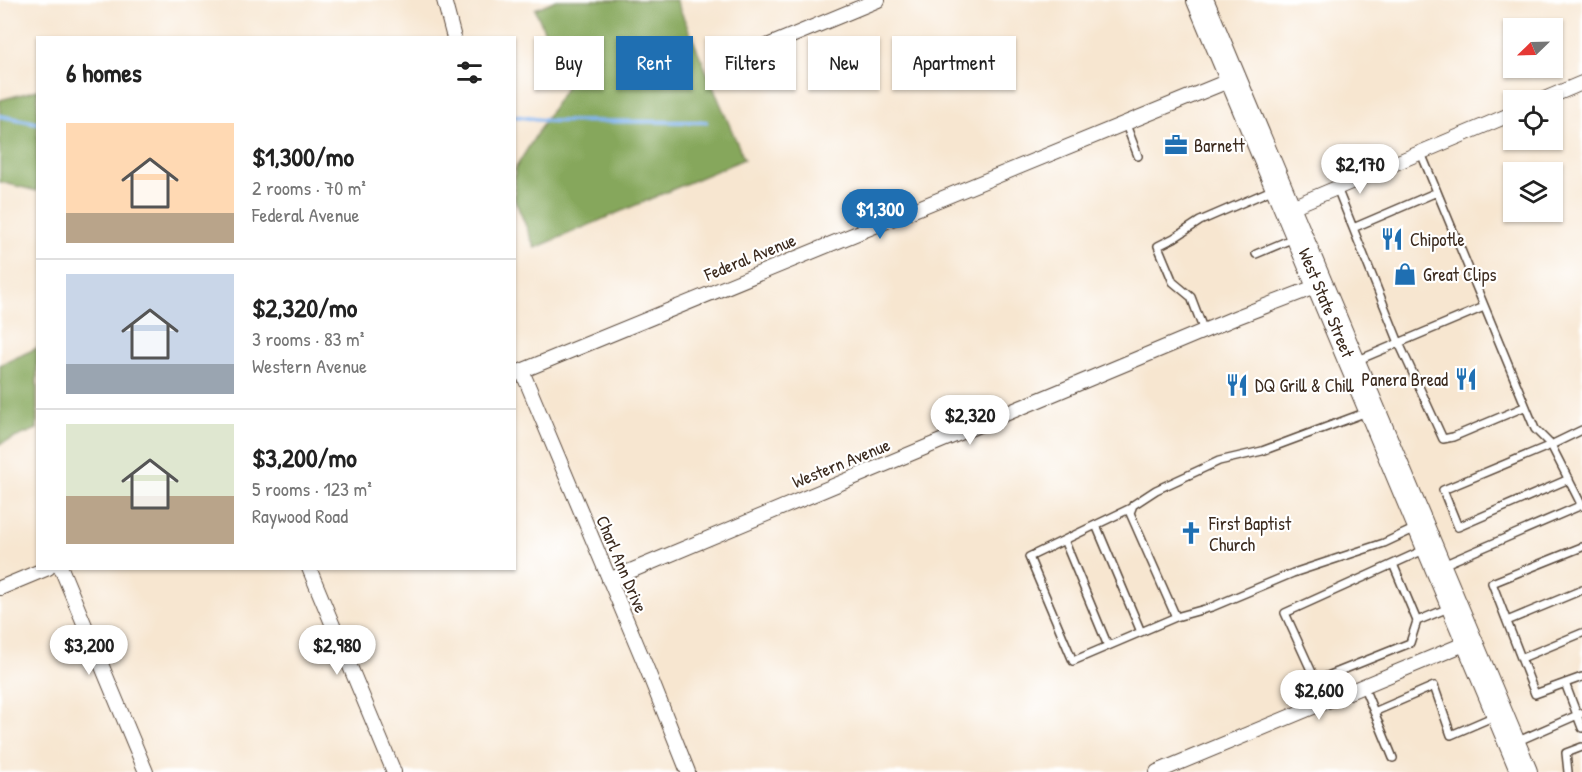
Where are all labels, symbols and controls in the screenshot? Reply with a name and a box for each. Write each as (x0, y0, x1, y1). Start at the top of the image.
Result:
north arrow (1503, 18, 1563, 78)
map controls (1503, 18, 1563, 222)
chip: Buy (534, 36, 604, 90)
chip: Rent (616, 36, 693, 90)
chip: Filters (705, 36, 796, 90)
chip: New (808, 36, 880, 90)
chip: Apartment (892, 36, 1016, 90)
text: 6 homes (66, 55, 142, 90)
icon: filters (453, 56, 486, 89)
button: locate (1503, 90, 1563, 150)
office icon: Barnett (1163, 132, 1189, 158)
place label: Barnett (1194, 133, 1246, 158)
text: $1,300/mo (252, 139, 354, 174)
pin: $2,170 (1311, 144, 1409, 195)
icon: home (114, 147, 186, 219)
text: $2,170 (1335, 150, 1385, 177)
button: layers (1503, 162, 1563, 222)
text: 2 rooms · 70 m² (252, 174, 366, 201)
pin: $1,300 (831, 189, 929, 240)
text: $1,300 (856, 195, 904, 222)
text: Federal Avenue (252, 201, 359, 228)
restaurant icon: Chipotle (1379, 226, 1405, 252)
street label: Federal Avenue (700, 227, 799, 287)
place label: Chipotle (1410, 227, 1465, 252)
street label: West State Street (1293, 244, 1361, 362)
shop icon: Great Clips (1392, 261, 1418, 287)
place label: Great Clips (1423, 262, 1497, 287)
text: $2,320/mo (252, 290, 357, 325)
icon: home (114, 298, 186, 370)
text: 3 rooms · 83 m² (252, 325, 364, 352)
text: Western Avenue (252, 352, 367, 379)
restaurant icon: Panera Bread (1453, 366, 1479, 392)
place label: Panera Bread (1362, 367, 1448, 392)
restaurant icon: DQ Grill & Chill (1224, 372, 1250, 398)
place label: DQ Grill & Chill (1255, 373, 1354, 398)
pin: $2,320 (921, 395, 1019, 446)
text: $2,320 (945, 401, 995, 428)
street label: Western Avenue (788, 432, 894, 494)
text: $3,200/mo (252, 440, 357, 475)
icon: home (114, 448, 186, 520)
text: 5 rooms · 123 m² (252, 475, 372, 502)
text: Raywood Road (252, 502, 348, 529)
place label: First Baptist Church (1208, 511, 1292, 557)
street label: Charl Ann Drive (590, 512, 654, 616)
church icon: First Baptist Church (1178, 520, 1204, 546)
pin: $3,200 (40, 625, 138, 676)
pin: $2,980 (288, 625, 386, 676)
text: $3,200 (64, 631, 114, 658)
text: $2,980 (313, 631, 361, 658)
pin: $2,600 (1270, 670, 1368, 721)
text: $2,600 (1294, 676, 1344, 703)

